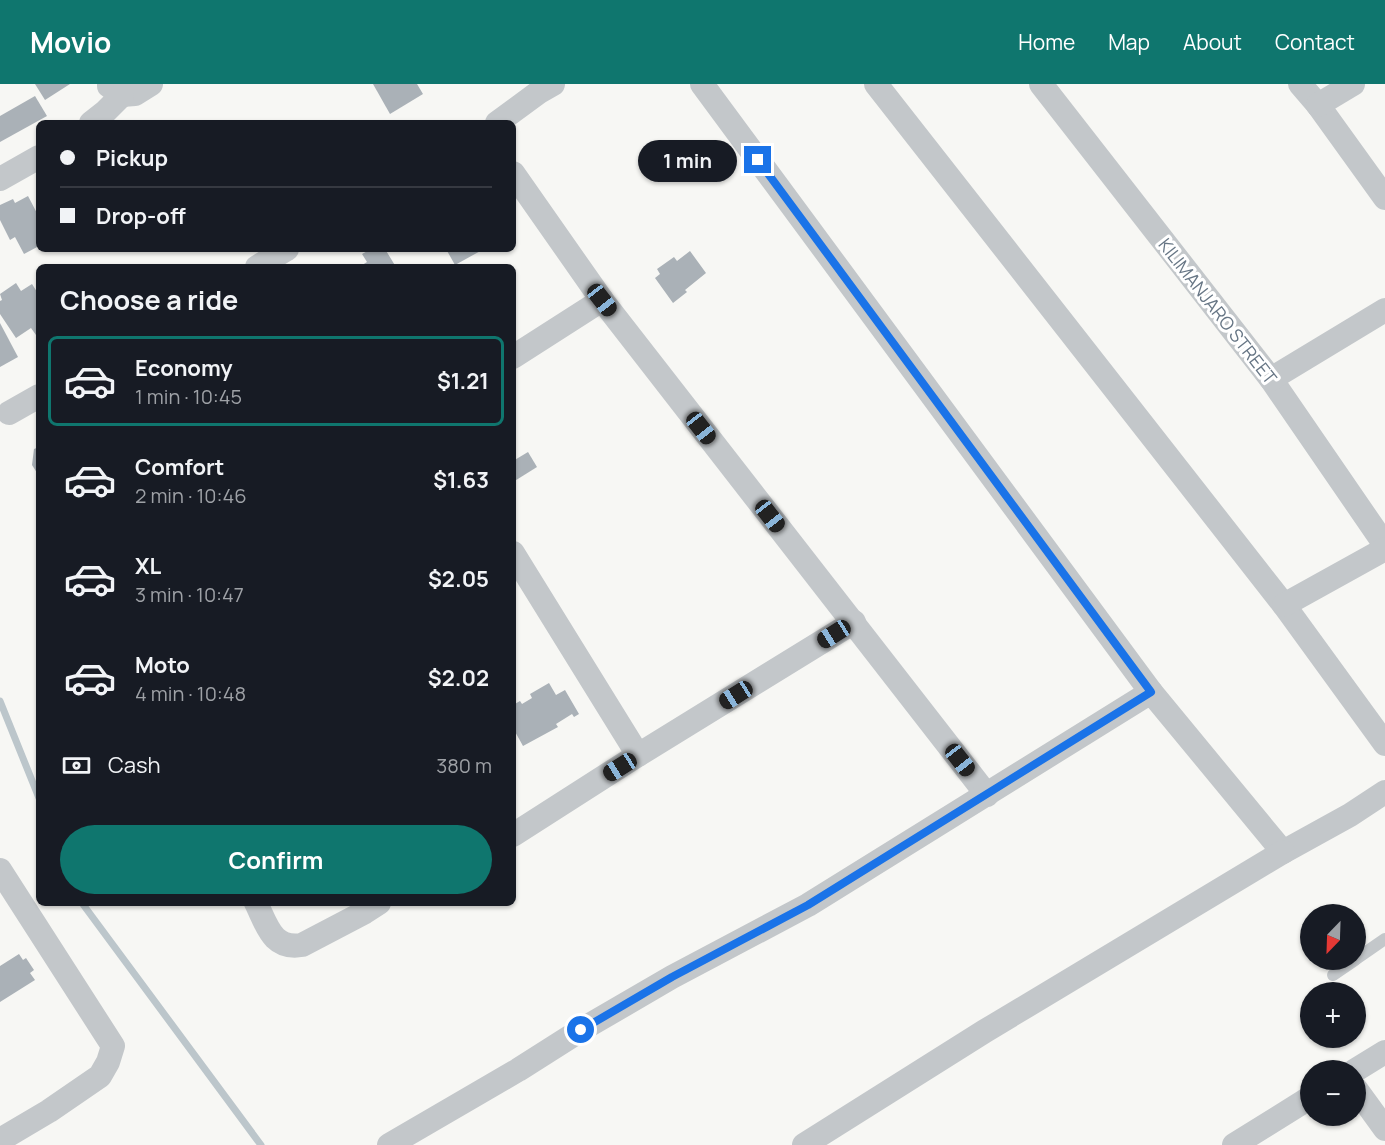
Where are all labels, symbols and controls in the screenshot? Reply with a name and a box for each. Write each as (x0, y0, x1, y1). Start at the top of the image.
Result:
text: Movio (30, 23, 111, 61)
text: Home (1018, 28, 1075, 56)
text: Map (1108, 28, 1150, 56)
text: About (1183, 28, 1242, 56)
text: Contact (1275, 28, 1355, 56)
callout: 1 min (638, 139, 737, 181)
text: Pickup (96, 143, 168, 173)
route end (744, 146, 771, 173)
text: 1 min (663, 147, 712, 174)
text: Drop-off (96, 201, 186, 231)
street label: KILIMANJARO STREET (1153, 233, 1283, 389)
car (584, 280, 620, 320)
text: Choose a ride (60, 281, 238, 318)
text: Economy (135, 353, 233, 383)
icon: car (63, 354, 117, 408)
text: $1.21 (437, 366, 489, 396)
text: 1 min · 10:45 (135, 383, 242, 410)
car (683, 408, 719, 448)
text: Comfort (135, 452, 224, 482)
icon: car (63, 453, 117, 507)
text: $1.63 (433, 465, 489, 495)
text: 2 min · 10:46 (135, 482, 247, 509)
car (752, 496, 788, 536)
text: XL (135, 551, 161, 581)
icon: car (63, 552, 117, 606)
text: $2.05 (428, 564, 489, 594)
text: 3 min · 10:47 (135, 581, 244, 608)
car (814, 617, 854, 651)
text: Moto (135, 650, 190, 680)
icon: car (63, 651, 117, 705)
text: $2.02 (428, 663, 489, 693)
car (716, 678, 756, 712)
text: 4 min · 10:48 (135, 680, 246, 707)
car (942, 740, 978, 780)
icon: cash (60, 749, 93, 782)
text: Cash (108, 750, 161, 780)
car (600, 750, 640, 784)
text: 380 m (436, 752, 492, 779)
button: Confirm (60, 825, 492, 894)
north arrow (1300, 904, 1366, 970)
map controls (1300, 904, 1366, 1126)
button: + (1300, 982, 1366, 1048)
route start (567, 1016, 594, 1043)
button: − (1300, 1060, 1366, 1126)

